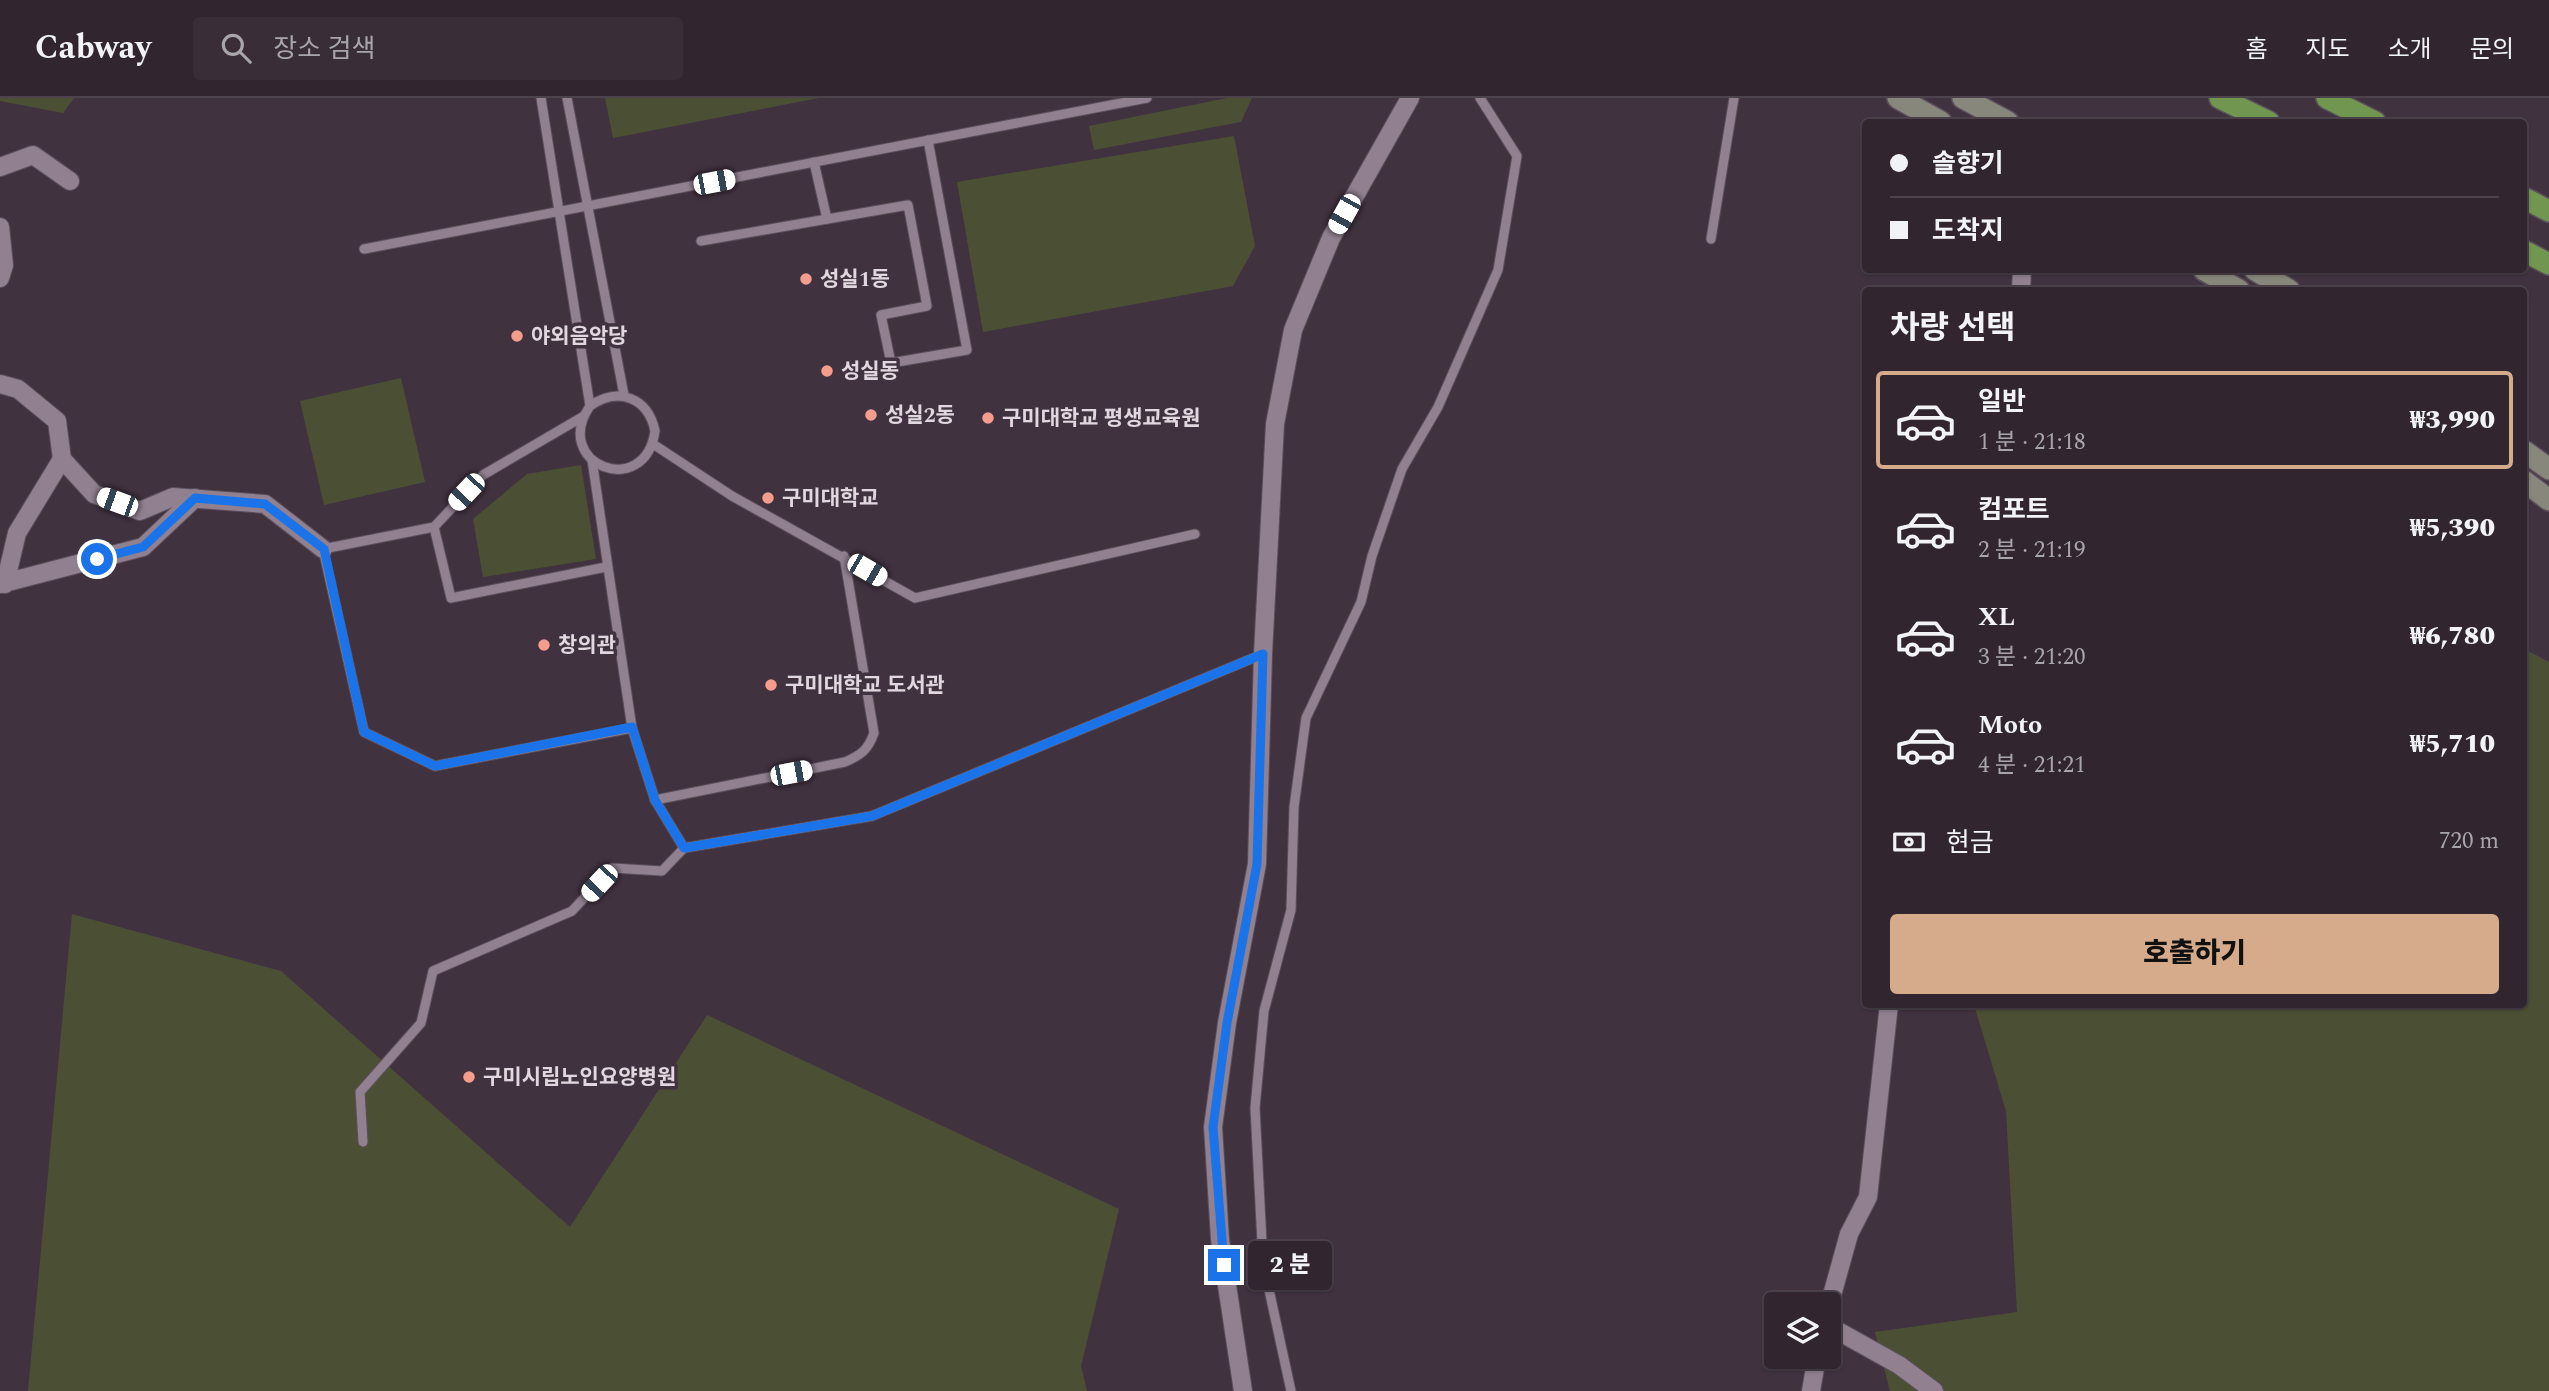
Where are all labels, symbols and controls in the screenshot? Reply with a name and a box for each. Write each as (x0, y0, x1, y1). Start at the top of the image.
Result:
search box (193, 17, 683, 80)
text: Cabway (35, 23, 151, 73)
icon: search (217, 29, 255, 67)
text: 장소 검색 (273, 29, 375, 69)
text: 홈 (2245, 32, 2267, 68)
text: 지도 (2305, 32, 2350, 68)
text: 소개 (2388, 32, 2432, 68)
text: 문의 (2470, 32, 2514, 68)
text: 솔향기 (1932, 144, 2004, 184)
car (692, 168, 737, 196)
car (1325, 191, 1364, 237)
text: 도착지 (1932, 211, 2004, 251)
place label: 성실1동 (820, 264, 890, 296)
marker: 성실1동 (798, 271, 814, 287)
text: 차량 선택 (1890, 304, 2016, 353)
place label: 야외음악당 (531, 321, 628, 353)
marker: 야외음악당 (509, 328, 525, 344)
place label: 성실동 (841, 356, 899, 388)
marker: 성실동 (819, 363, 835, 379)
text: 일반 (1978, 382, 2026, 422)
icon: car (1894, 389, 1957, 452)
place label: 성실2동 (885, 400, 955, 432)
text: ₩3,990 (2410, 400, 2495, 440)
place label: 구미대학교 평생교육원 (1002, 403, 1200, 435)
marker: 성실2동 (863, 407, 879, 423)
marker: 구미대학교 평생교육원 (980, 410, 996, 426)
text: 1 분 · 21:18 (1978, 425, 2085, 460)
car (444, 469, 489, 515)
place label: 구미대학교 (782, 483, 879, 515)
car (94, 485, 141, 519)
marker: 구미대학교 (760, 490, 776, 506)
text: 컴포트 (1978, 490, 2050, 530)
icon: car (1894, 497, 1957, 560)
text: ₩5,390 (2410, 508, 2495, 548)
text: 2 분 · 21:19 (1978, 533, 2085, 568)
route start (81, 543, 113, 575)
car (844, 550, 891, 590)
text: XL (1978, 597, 2015, 637)
icon: car (1894, 605, 1957, 668)
text: ₩6,780 (2410, 616, 2495, 656)
place label: 창의관 (558, 630, 616, 662)
marker: 창의관 (536, 637, 552, 653)
text: 3 분 · 21:20 (1978, 640, 2085, 675)
place label: 구미대학교 도서관 (785, 670, 945, 702)
marker: 구미대학교 도서관 (763, 677, 779, 693)
text: Moto (1978, 705, 2042, 745)
icon: car (1894, 713, 1957, 776)
text: ₩5,710 (2410, 724, 2495, 764)
text: 4 분 · 21:21 (1978, 748, 2085, 783)
car (769, 759, 814, 787)
icon: cash (1890, 823, 1928, 861)
text: 현금 (1946, 823, 1994, 863)
text: 720 m (2439, 824, 2499, 859)
car (577, 860, 622, 906)
button: 호출하기 (1890, 914, 2499, 994)
place label: 구미시립노인요양병원 (483, 1062, 676, 1094)
marker: 구미시립노인요양병원 (461, 1069, 477, 1085)
callout: 2 분 (1248, 1240, 1332, 1290)
text: 2 분 (1270, 1248, 1310, 1283)
route end (1208, 1249, 1240, 1281)
map controls (1764, 1292, 1841, 1369)
button: layers (1764, 1292, 1841, 1369)

